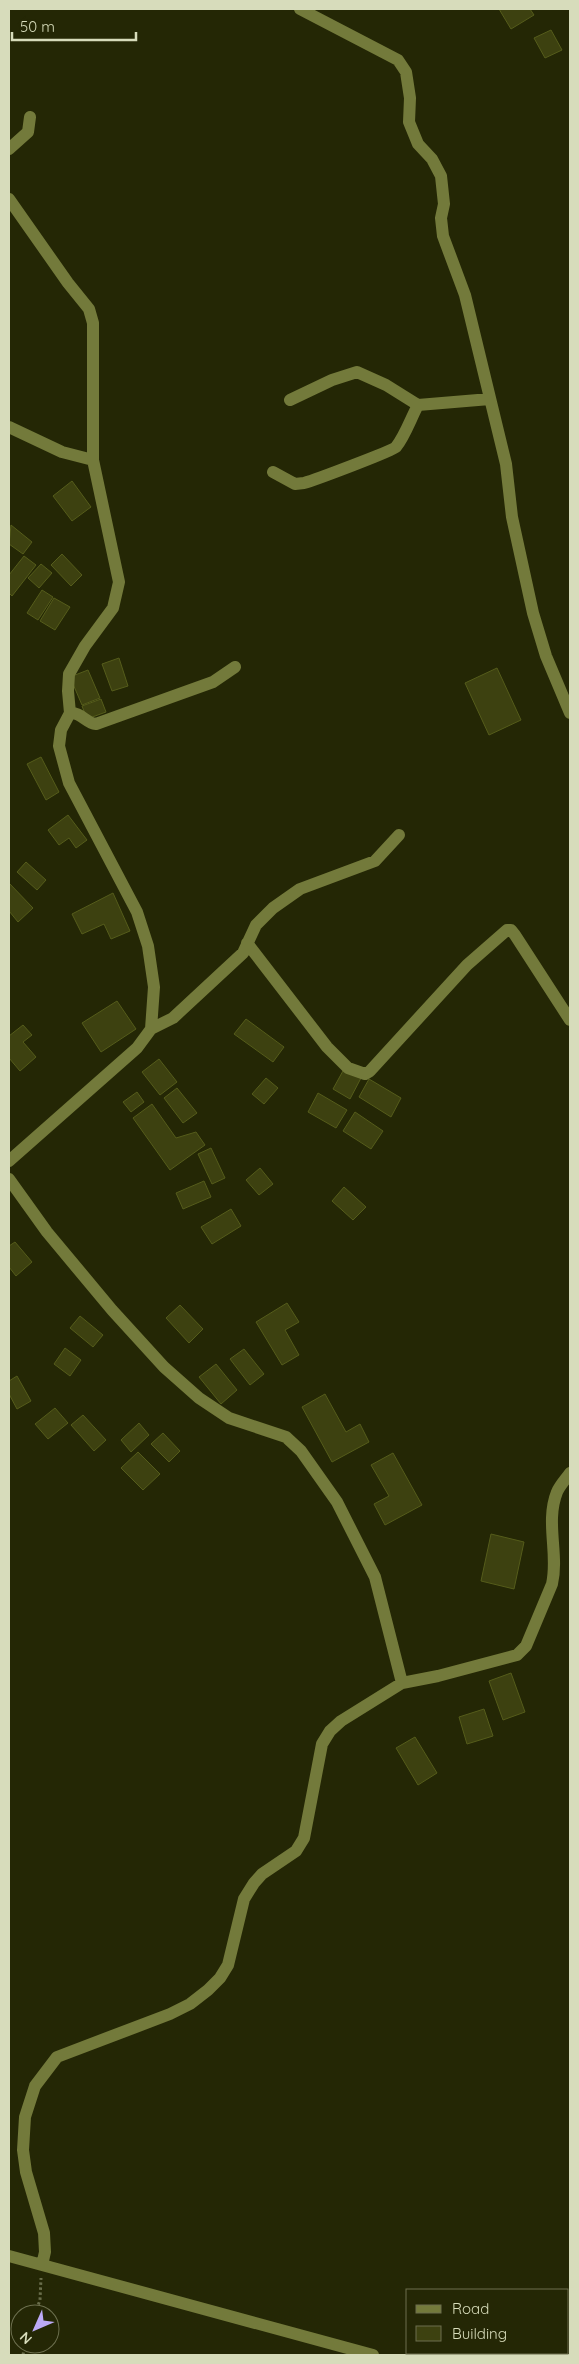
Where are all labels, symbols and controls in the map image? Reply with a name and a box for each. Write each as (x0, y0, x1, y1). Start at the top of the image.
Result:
scale bar (12, 10, 136, 42)
text: 50 m (20, 17, 55, 36)
legend (406, 2289, 569, 2354)
text: Road (452, 2299, 489, 2318)
north arrow (10, 2304, 60, 2354)
text: Building (452, 2324, 507, 2343)
text: N (16, 2328, 36, 2348)

